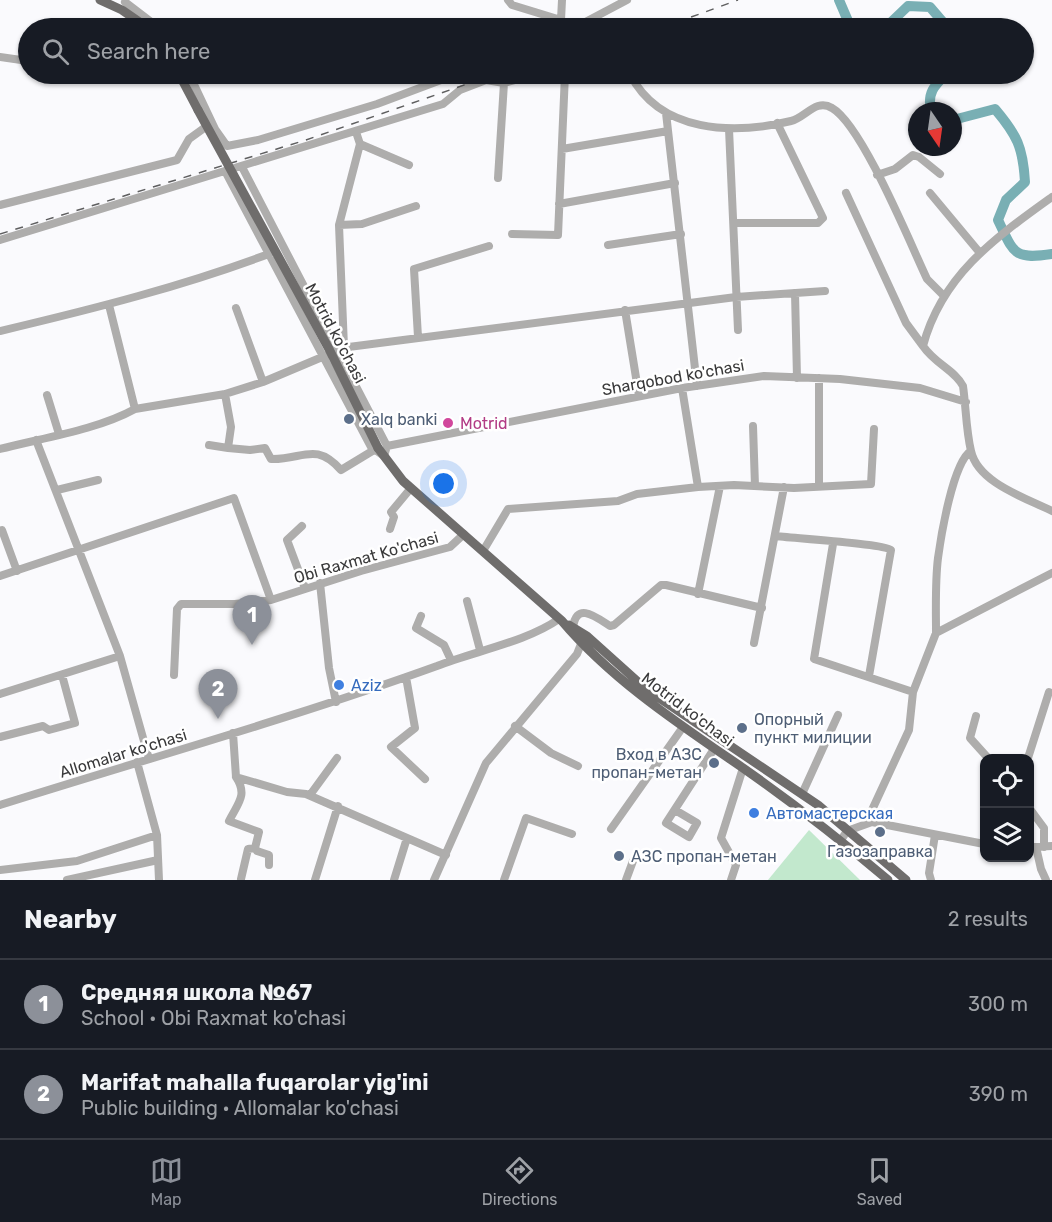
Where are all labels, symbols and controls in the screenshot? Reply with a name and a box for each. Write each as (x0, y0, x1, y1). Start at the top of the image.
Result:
search box (18, 18, 1034, 84)
icon: search (39, 35, 72, 68)
text: Search here (87, 38, 210, 65)
north arrow (908, 102, 962, 156)
street label: Motrid ko'chasi (301, 280, 370, 386)
street label: Sharqobod ko'chasi (600, 356, 746, 399)
place label: Xalq banki (361, 410, 437, 429)
marker: Xalq banki (342, 412, 356, 426)
place label: Motrid (460, 414, 508, 433)
marker: Motrid (441, 416, 455, 430)
your location (429, 469, 458, 498)
street label: Obi Raxmat Ko'chasi (292, 528, 441, 587)
pin: 1 (232, 596, 272, 645)
street label: Motrid ko'chasi (638, 669, 738, 750)
pin: 2 (198, 670, 238, 719)
place label: Aziz (351, 676, 382, 695)
marker: Aziz (332, 678, 346, 692)
place label: Опорный пункт милиции (754, 710, 872, 747)
marker: Опорный пункт милиции (735, 721, 749, 735)
street label: Allomalar ko'chasi (57, 725, 189, 782)
place label: Вход в АЗС пропан-метан (591, 745, 702, 782)
map controls (980, 754, 1034, 862)
button: locate (980, 754, 1034, 808)
marker: Вход в АЗС пропан-метан (707, 756, 721, 770)
place label: Автомастерская (766, 804, 893, 823)
marker: Автомастерская (747, 806, 761, 820)
button: layers (980, 808, 1034, 862)
marker: Газозаправка (873, 825, 887, 839)
place label: Газозаправка (827, 842, 933, 861)
place label: АЗС пропан-метан (631, 847, 777, 866)
marker: АЗС пропан-метан (612, 849, 626, 863)
text: Nearby (24, 904, 117, 935)
text: 2 results (948, 907, 1028, 931)
text: Средняя школа №67 (81, 979, 312, 1006)
text: 1 (39, 992, 48, 1016)
text: 300 m (968, 992, 1028, 1016)
text: School · Obi Raxmat ko'chasi (81, 1006, 346, 1030)
text: Marifat mahalla fuqarolar yig'ini (81, 1069, 429, 1096)
text: 2 (37, 1082, 50, 1106)
text: 390 m (969, 1082, 1028, 1106)
text: Public building · Allomalar ko'chasi (81, 1096, 399, 1120)
tab: Map (150, 1154, 183, 1209)
tab: Directions (482, 1154, 558, 1209)
tab: Saved (857, 1154, 902, 1209)

